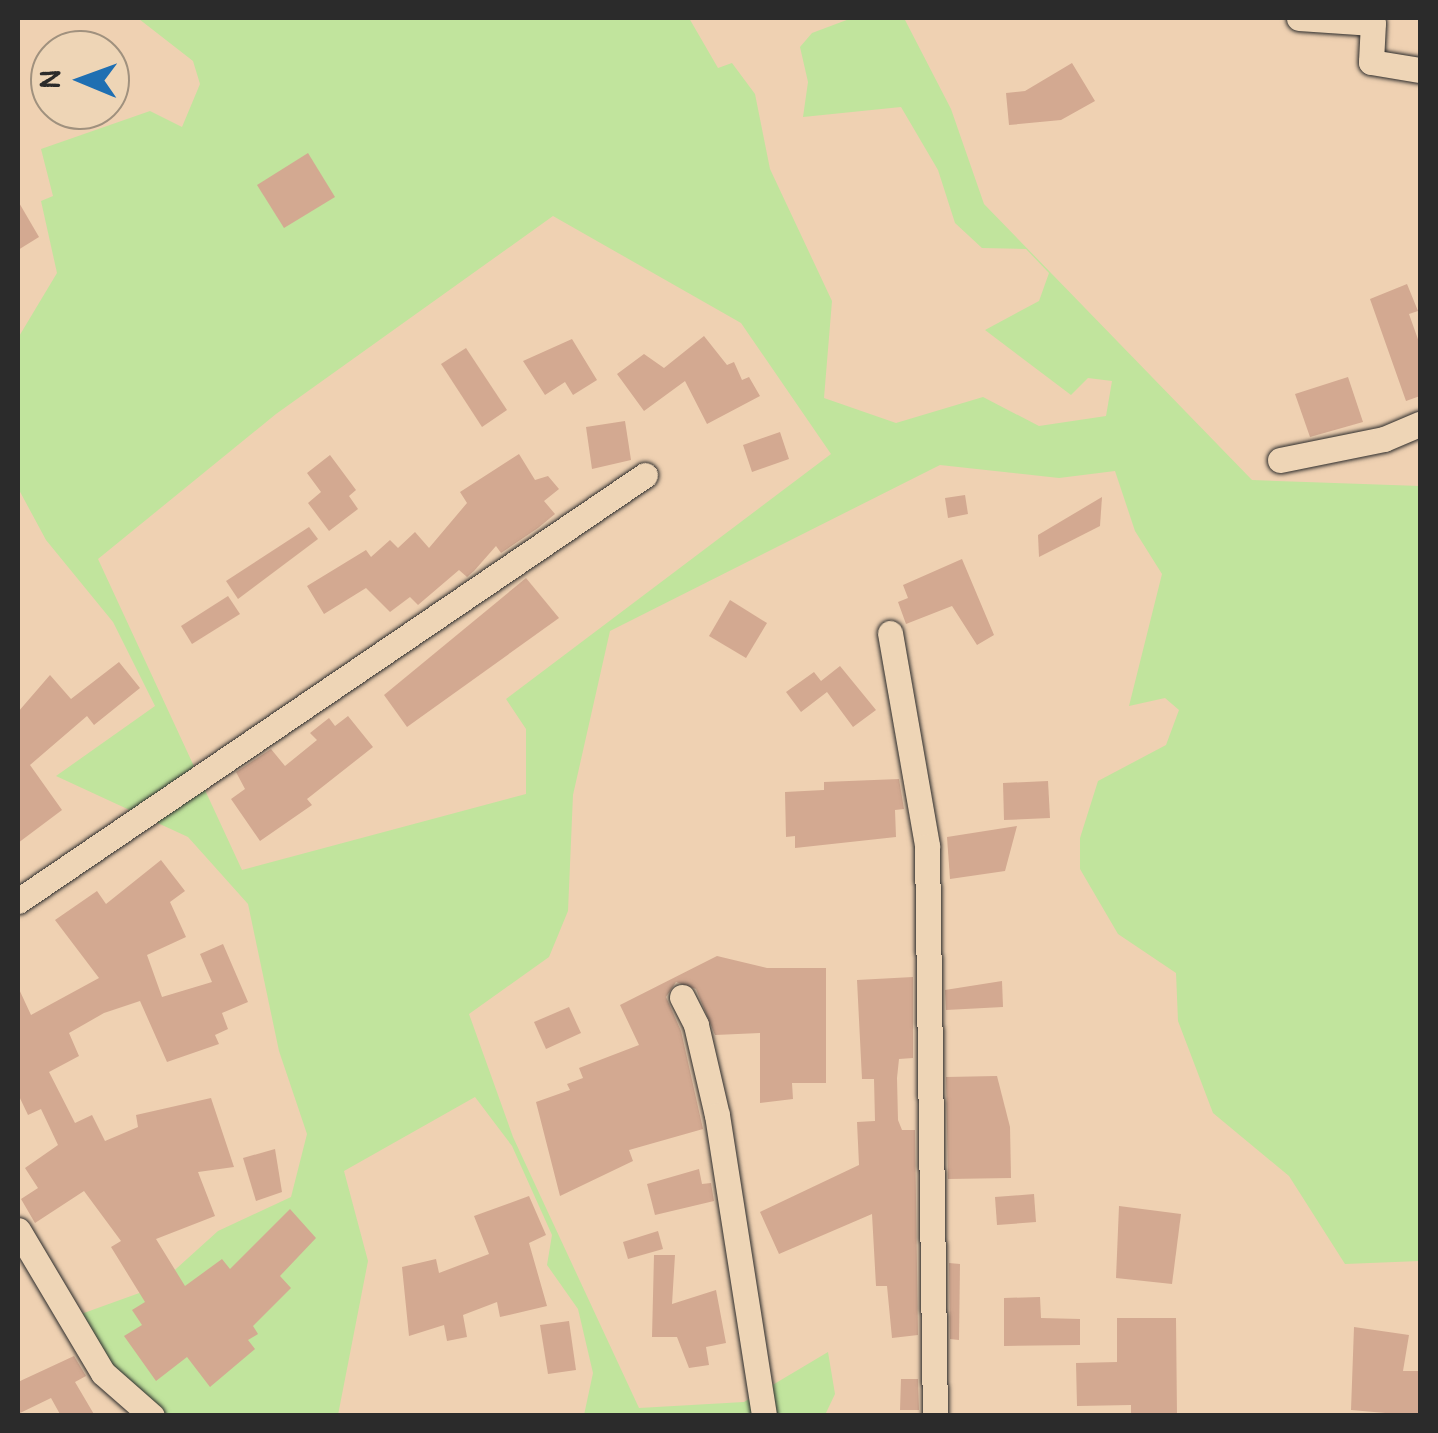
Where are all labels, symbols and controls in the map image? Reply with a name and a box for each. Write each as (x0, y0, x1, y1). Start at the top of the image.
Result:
north arrow (30, 30, 130, 130)
text: N (34, 70, 69, 89)

